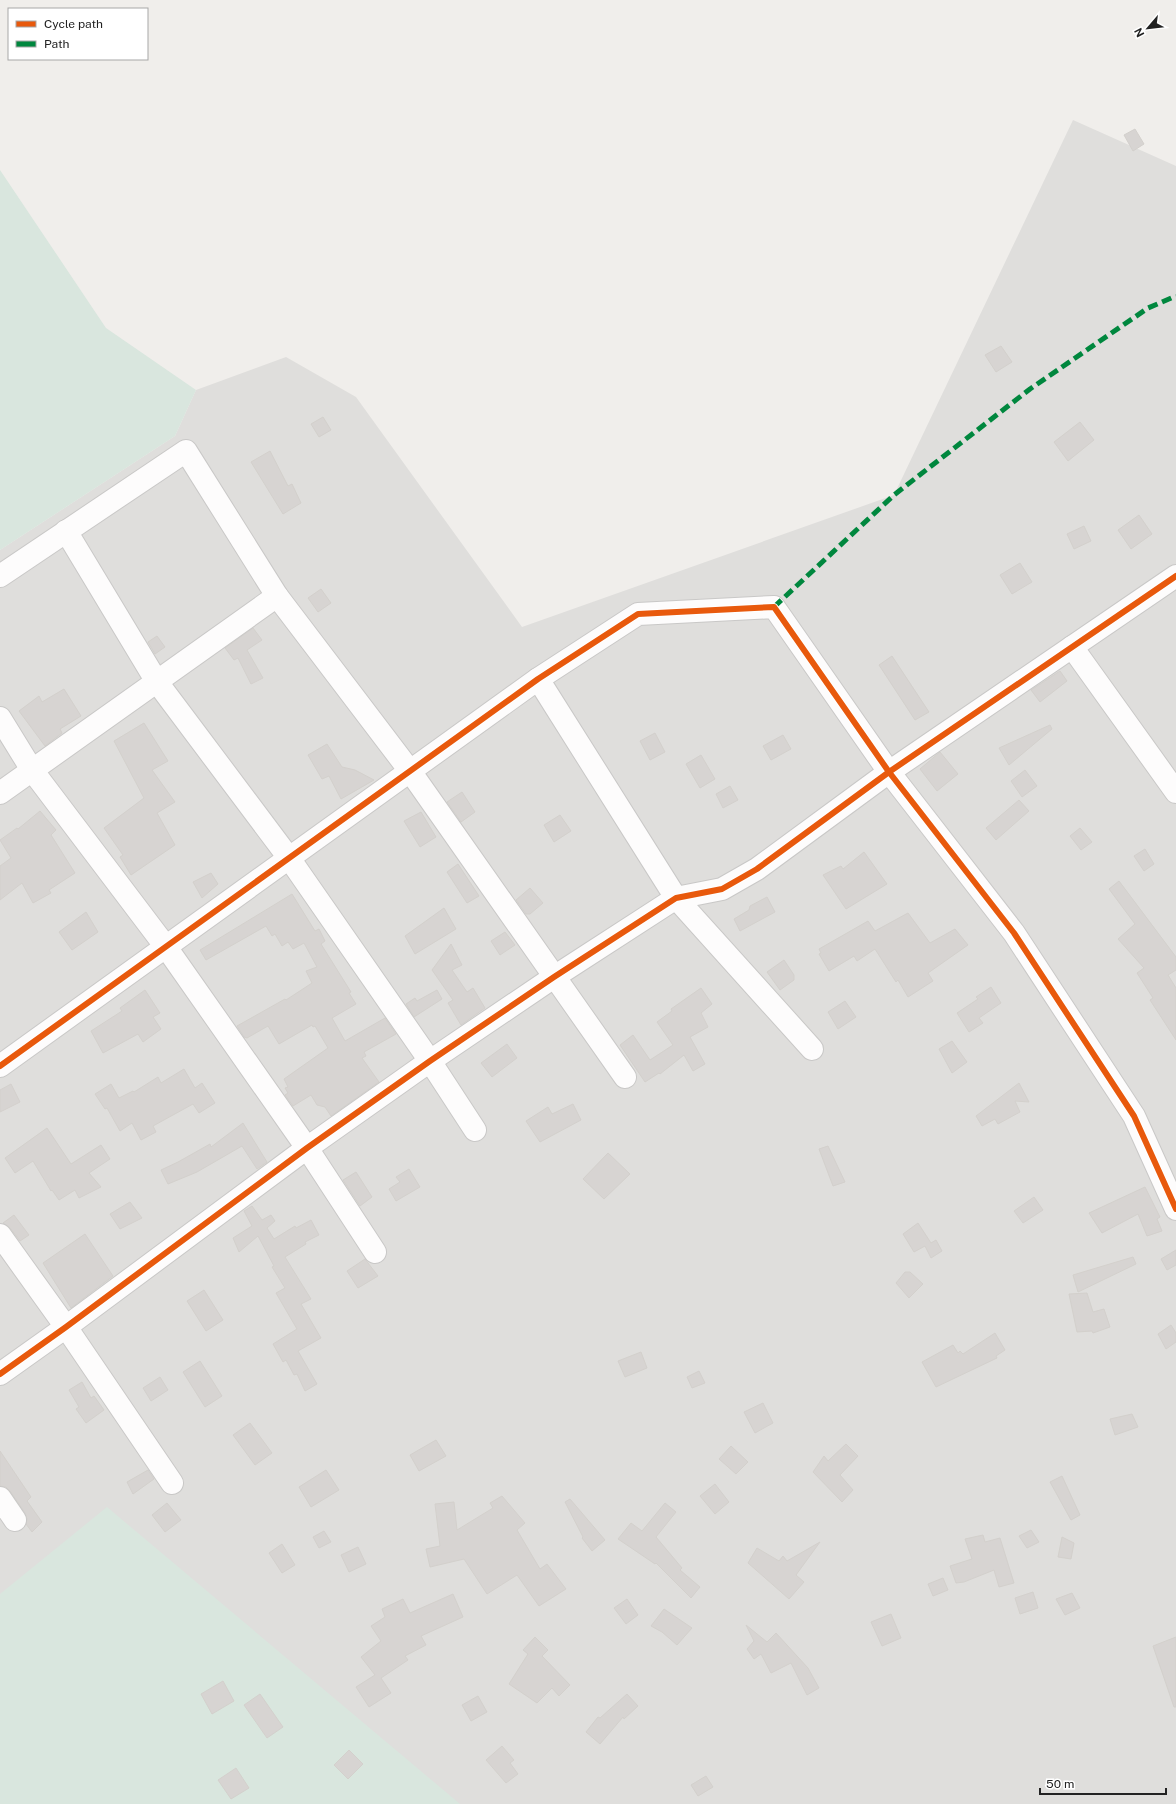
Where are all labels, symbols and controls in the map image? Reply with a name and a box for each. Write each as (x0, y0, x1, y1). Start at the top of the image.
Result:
legend (8, 8, 148, 60)
north arrow (1128, 8, 1168, 48)
text: Cycle path (44, 17, 103, 31)
text: N (1132, 26, 1146, 39)
text: Path (44, 37, 70, 51)
scale bar (1040, 1770, 1166, 1796)
text: 50 m (1046, 1777, 1074, 1791)

